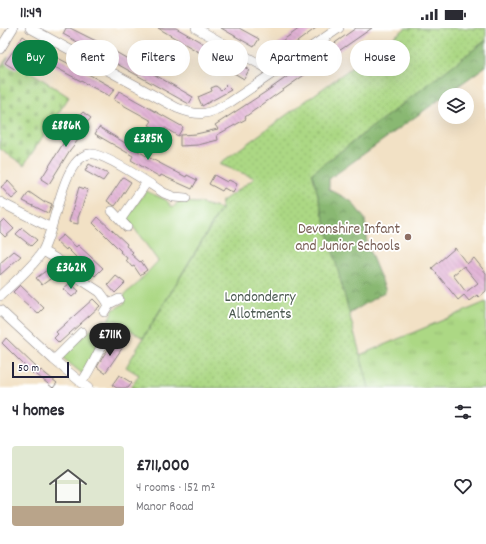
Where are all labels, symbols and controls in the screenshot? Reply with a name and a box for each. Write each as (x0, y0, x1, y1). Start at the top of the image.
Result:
text: 11:49 (20, 3, 42, 25)
chip: Buy (12, 40, 58, 76)
chip: Rent (66, 40, 119, 76)
chip: Filters (127, 40, 190, 76)
chip: New (198, 40, 248, 76)
chip: Apartment (256, 40, 342, 76)
chip: House (350, 40, 410, 76)
map controls (438, 88, 474, 124)
button: layers (438, 88, 474, 124)
pin: £886K (38, 114, 94, 148)
text: £886K (51, 117, 81, 136)
pin: £385K (120, 127, 176, 161)
text: £385K (133, 130, 163, 149)
place label: Devonshire Infant and Junior Schools (296, 219, 400, 258)
marker: Devonshire Infant and Junior Schools (403, 232, 413, 242)
pin: £362K (43, 256, 99, 290)
text: £362K (56, 259, 86, 278)
park label: Londonderry Allotments (224, 287, 297, 326)
pin: £711K (82, 323, 138, 357)
text: £711K (98, 326, 122, 345)
scale bar (12, 360, 69, 379)
text: 50 m (18, 361, 39, 377)
text: 4 homes (12, 400, 65, 424)
icon: filters (452, 401, 474, 423)
text: £711,000 (136, 455, 189, 479)
icon: home (44, 462, 92, 510)
icon: heart (452, 475, 474, 497)
text: 4 rooms · 152 m² (136, 479, 215, 498)
text: Manor Road (136, 498, 194, 517)

